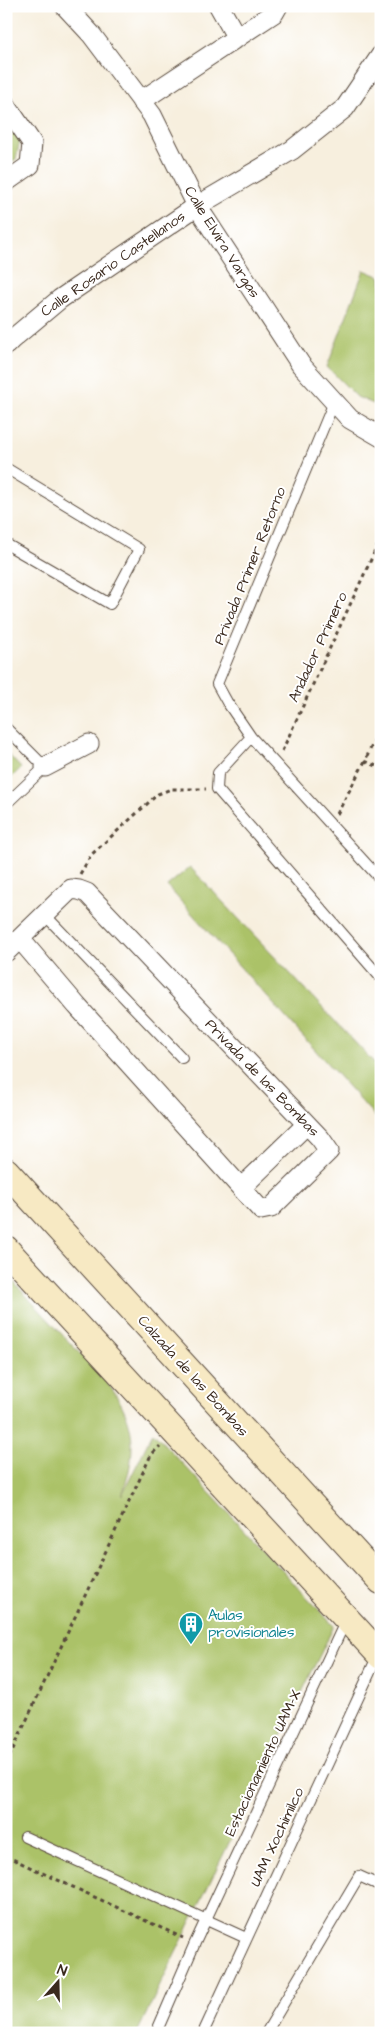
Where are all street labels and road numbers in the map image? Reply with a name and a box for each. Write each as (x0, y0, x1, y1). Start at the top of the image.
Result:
street label: Calle Elvira Vargas (178, 182, 265, 303)
street label: Calle Rosario Castellanos (36, 206, 190, 322)
street label: Privada Primer Retorno (209, 483, 292, 648)
street label: Andador Primero (283, 588, 353, 706)
street label: Privada de las Bombas (200, 1014, 324, 1142)
street label: Calzada de las Bombas (133, 1311, 254, 1442)
street label: Estacionamiento UAM-X (220, 1686, 306, 1840)
street label: UAM Xochimilco (245, 1783, 309, 1890)

